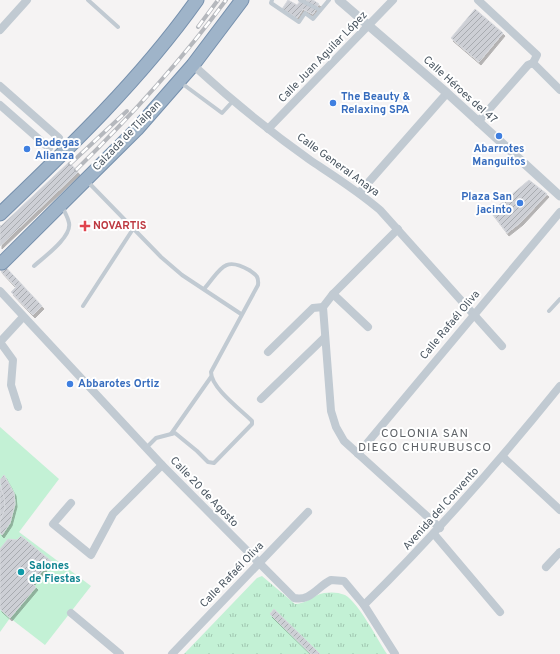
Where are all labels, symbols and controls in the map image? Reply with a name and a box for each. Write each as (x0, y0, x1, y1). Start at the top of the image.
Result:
street label: Calle Juan Aguilar López (276, 8, 370, 106)
street label: Calle Héroes del 47 (420, 53, 500, 127)
place label: The Beauty & Relaxing SPA (341, 90, 411, 117)
street label: Calzada de Tlalpan (90, 98, 164, 174)
marker: The Beauty & Relaxing SPA (328, 98, 338, 108)
street label: Calle General Anaya (294, 130, 382, 200)
marker: Abarrotes Manguitos (494, 131, 504, 141)
place label: Bodegas Alianza (35, 136, 80, 163)
place label: Abarrotes Manguitos (472, 142, 526, 169)
marker: Bodegas Alianza (22, 144, 32, 154)
place label: Plaza San jacinto (461, 190, 512, 217)
marker: Plaza San jacinto (515, 198, 525, 208)
place label: NOVARTIS (93, 219, 147, 233)
marker: NOVARTIS (80, 221, 90, 231)
street label: Calle Rafaél Oliva (417, 287, 483, 362)
place label: Abbarotes Ortiz (78, 377, 159, 391)
marker: Abbarotes Ortiz (65, 379, 75, 389)
district label: COLONIA SAN DIEGO CHURUBUSCO (358, 426, 492, 456)
street label: Calle 20 de Agosto (167, 454, 241, 530)
street label: Avenida del Convento (400, 465, 482, 553)
street label: Calle Rafaél Oliva (197, 539, 267, 611)
place label: Salones de Fiestas (29, 559, 81, 586)
marker: Salones de Fiestas (16, 567, 26, 577)

